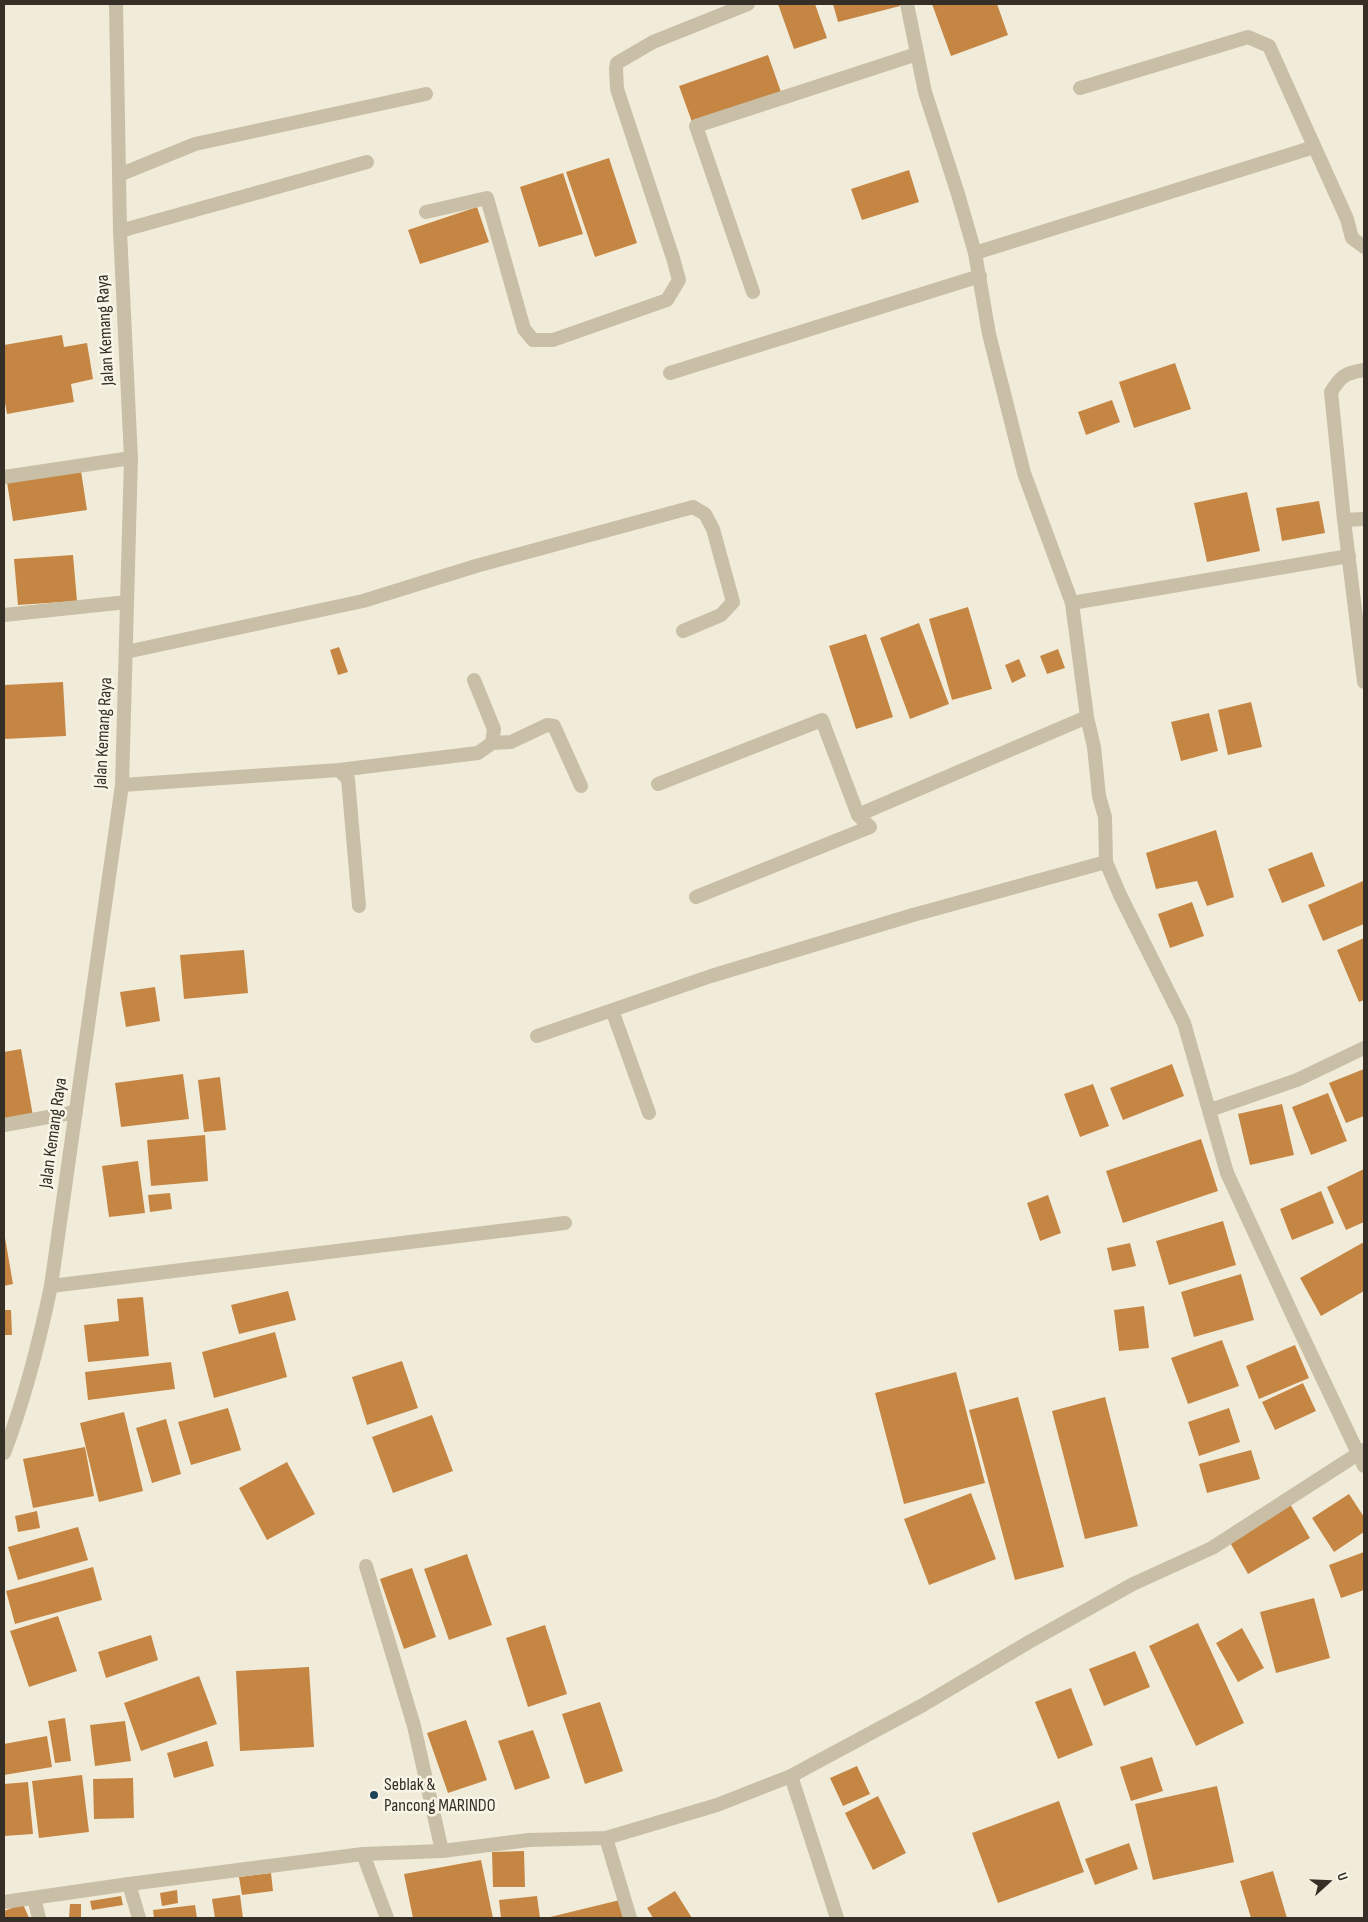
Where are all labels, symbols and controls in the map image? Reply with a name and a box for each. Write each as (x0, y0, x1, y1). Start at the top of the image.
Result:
street label: Jalan Kemang Raya (92, 274, 120, 386)
street label: Jalan Kemang Raya (90, 677, 118, 789)
street label: Jalan Kemang Raya (36, 1076, 72, 1190)
place label: Seblak & Pancong MARINDO (384, 1774, 496, 1816)
marker: Seblak & Pancong MARINDO (368, 1789, 380, 1801)
north arrow (1303, 1857, 1353, 1907)
text: U (1333, 1870, 1352, 1883)

